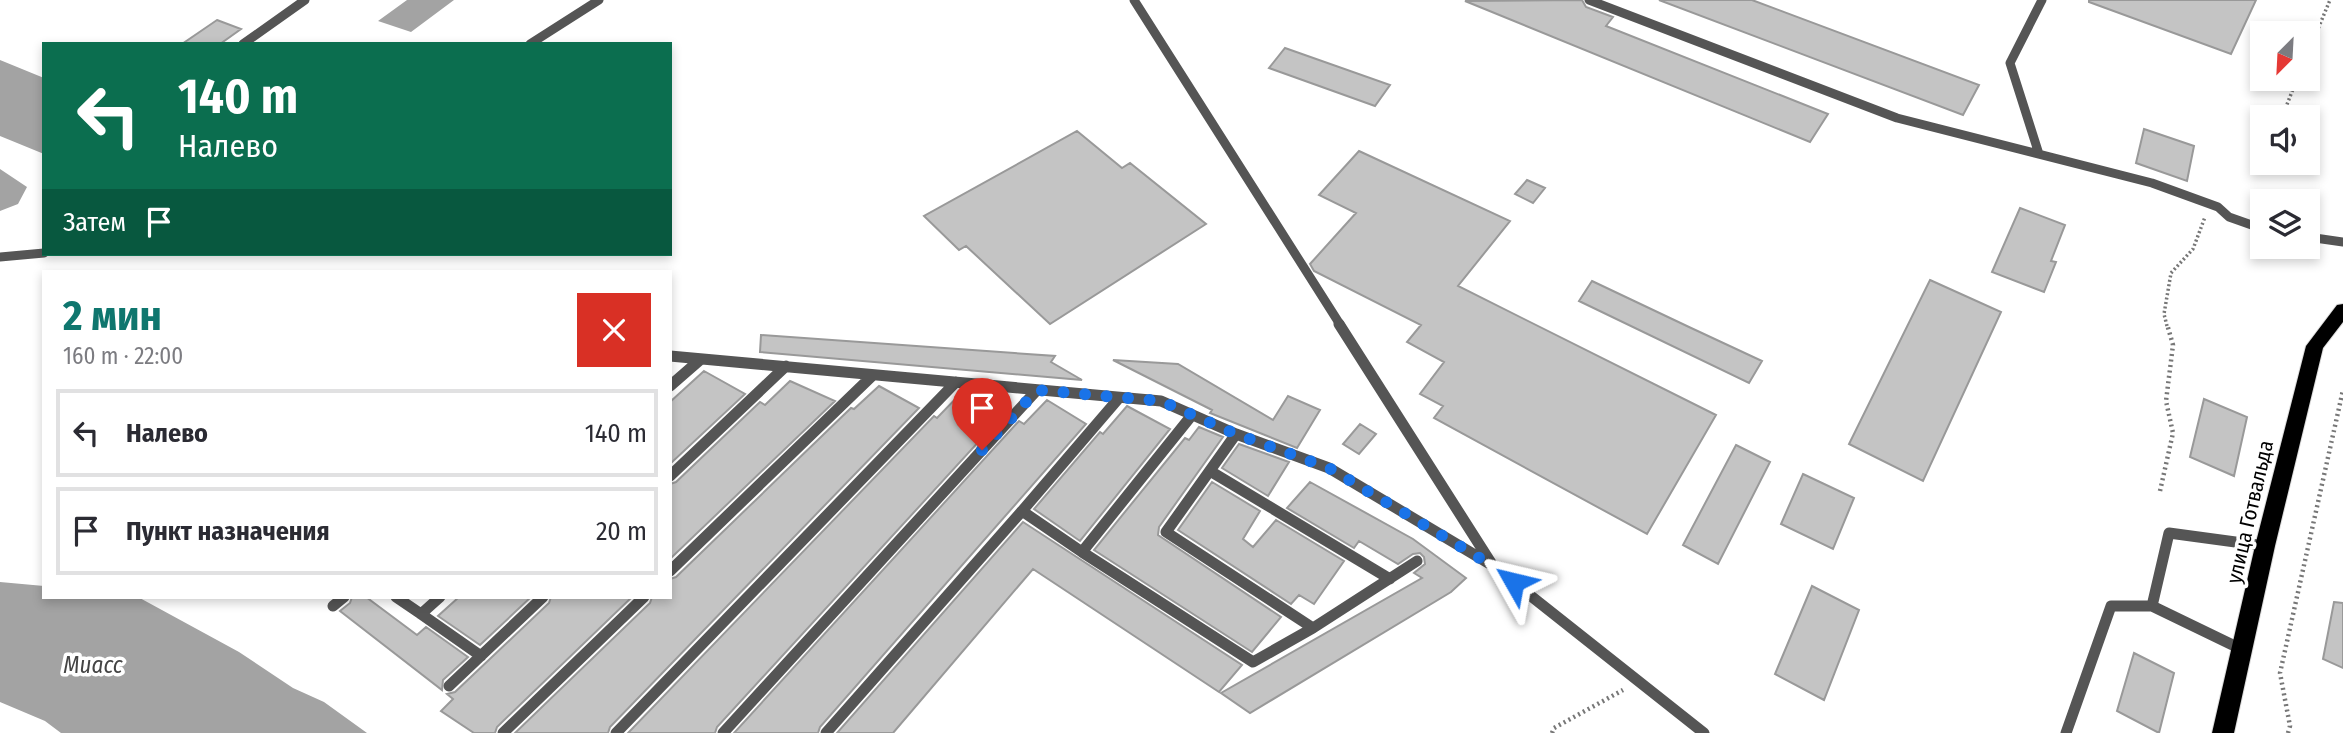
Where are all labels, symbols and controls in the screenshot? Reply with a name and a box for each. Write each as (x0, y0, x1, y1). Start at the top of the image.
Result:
north arrow (2250, 21, 2320, 91)
map controls (2250, 21, 2320, 259)
text: 140 m (178, 67, 298, 126)
icon: left (63, 70, 154, 161)
button: sound (2250, 105, 2320, 175)
text: Налево (178, 127, 278, 165)
button: layers (2250, 189, 2320, 259)
icon: arrive (140, 203, 178, 241)
text: Затем (63, 207, 126, 238)
text: 2 мин (63, 291, 162, 341)
button: close (577, 293, 651, 367)
text: 160 m · 22:00 (63, 342, 183, 370)
pin (952, 378, 1012, 450)
icon: arrive (963, 389, 1001, 427)
icon: left (67, 414, 105, 452)
text: Налево (126, 418, 208, 449)
text: 140 m (585, 418, 647, 449)
street label: улица Готвальда (2221, 438, 2279, 586)
icon: arrive (67, 512, 105, 550)
text: Пункт назначения (126, 516, 330, 547)
text: 20 m (596, 516, 647, 547)
position arrow (1477, 545, 1551, 619)
water label: Миасс (63, 651, 124, 679)

